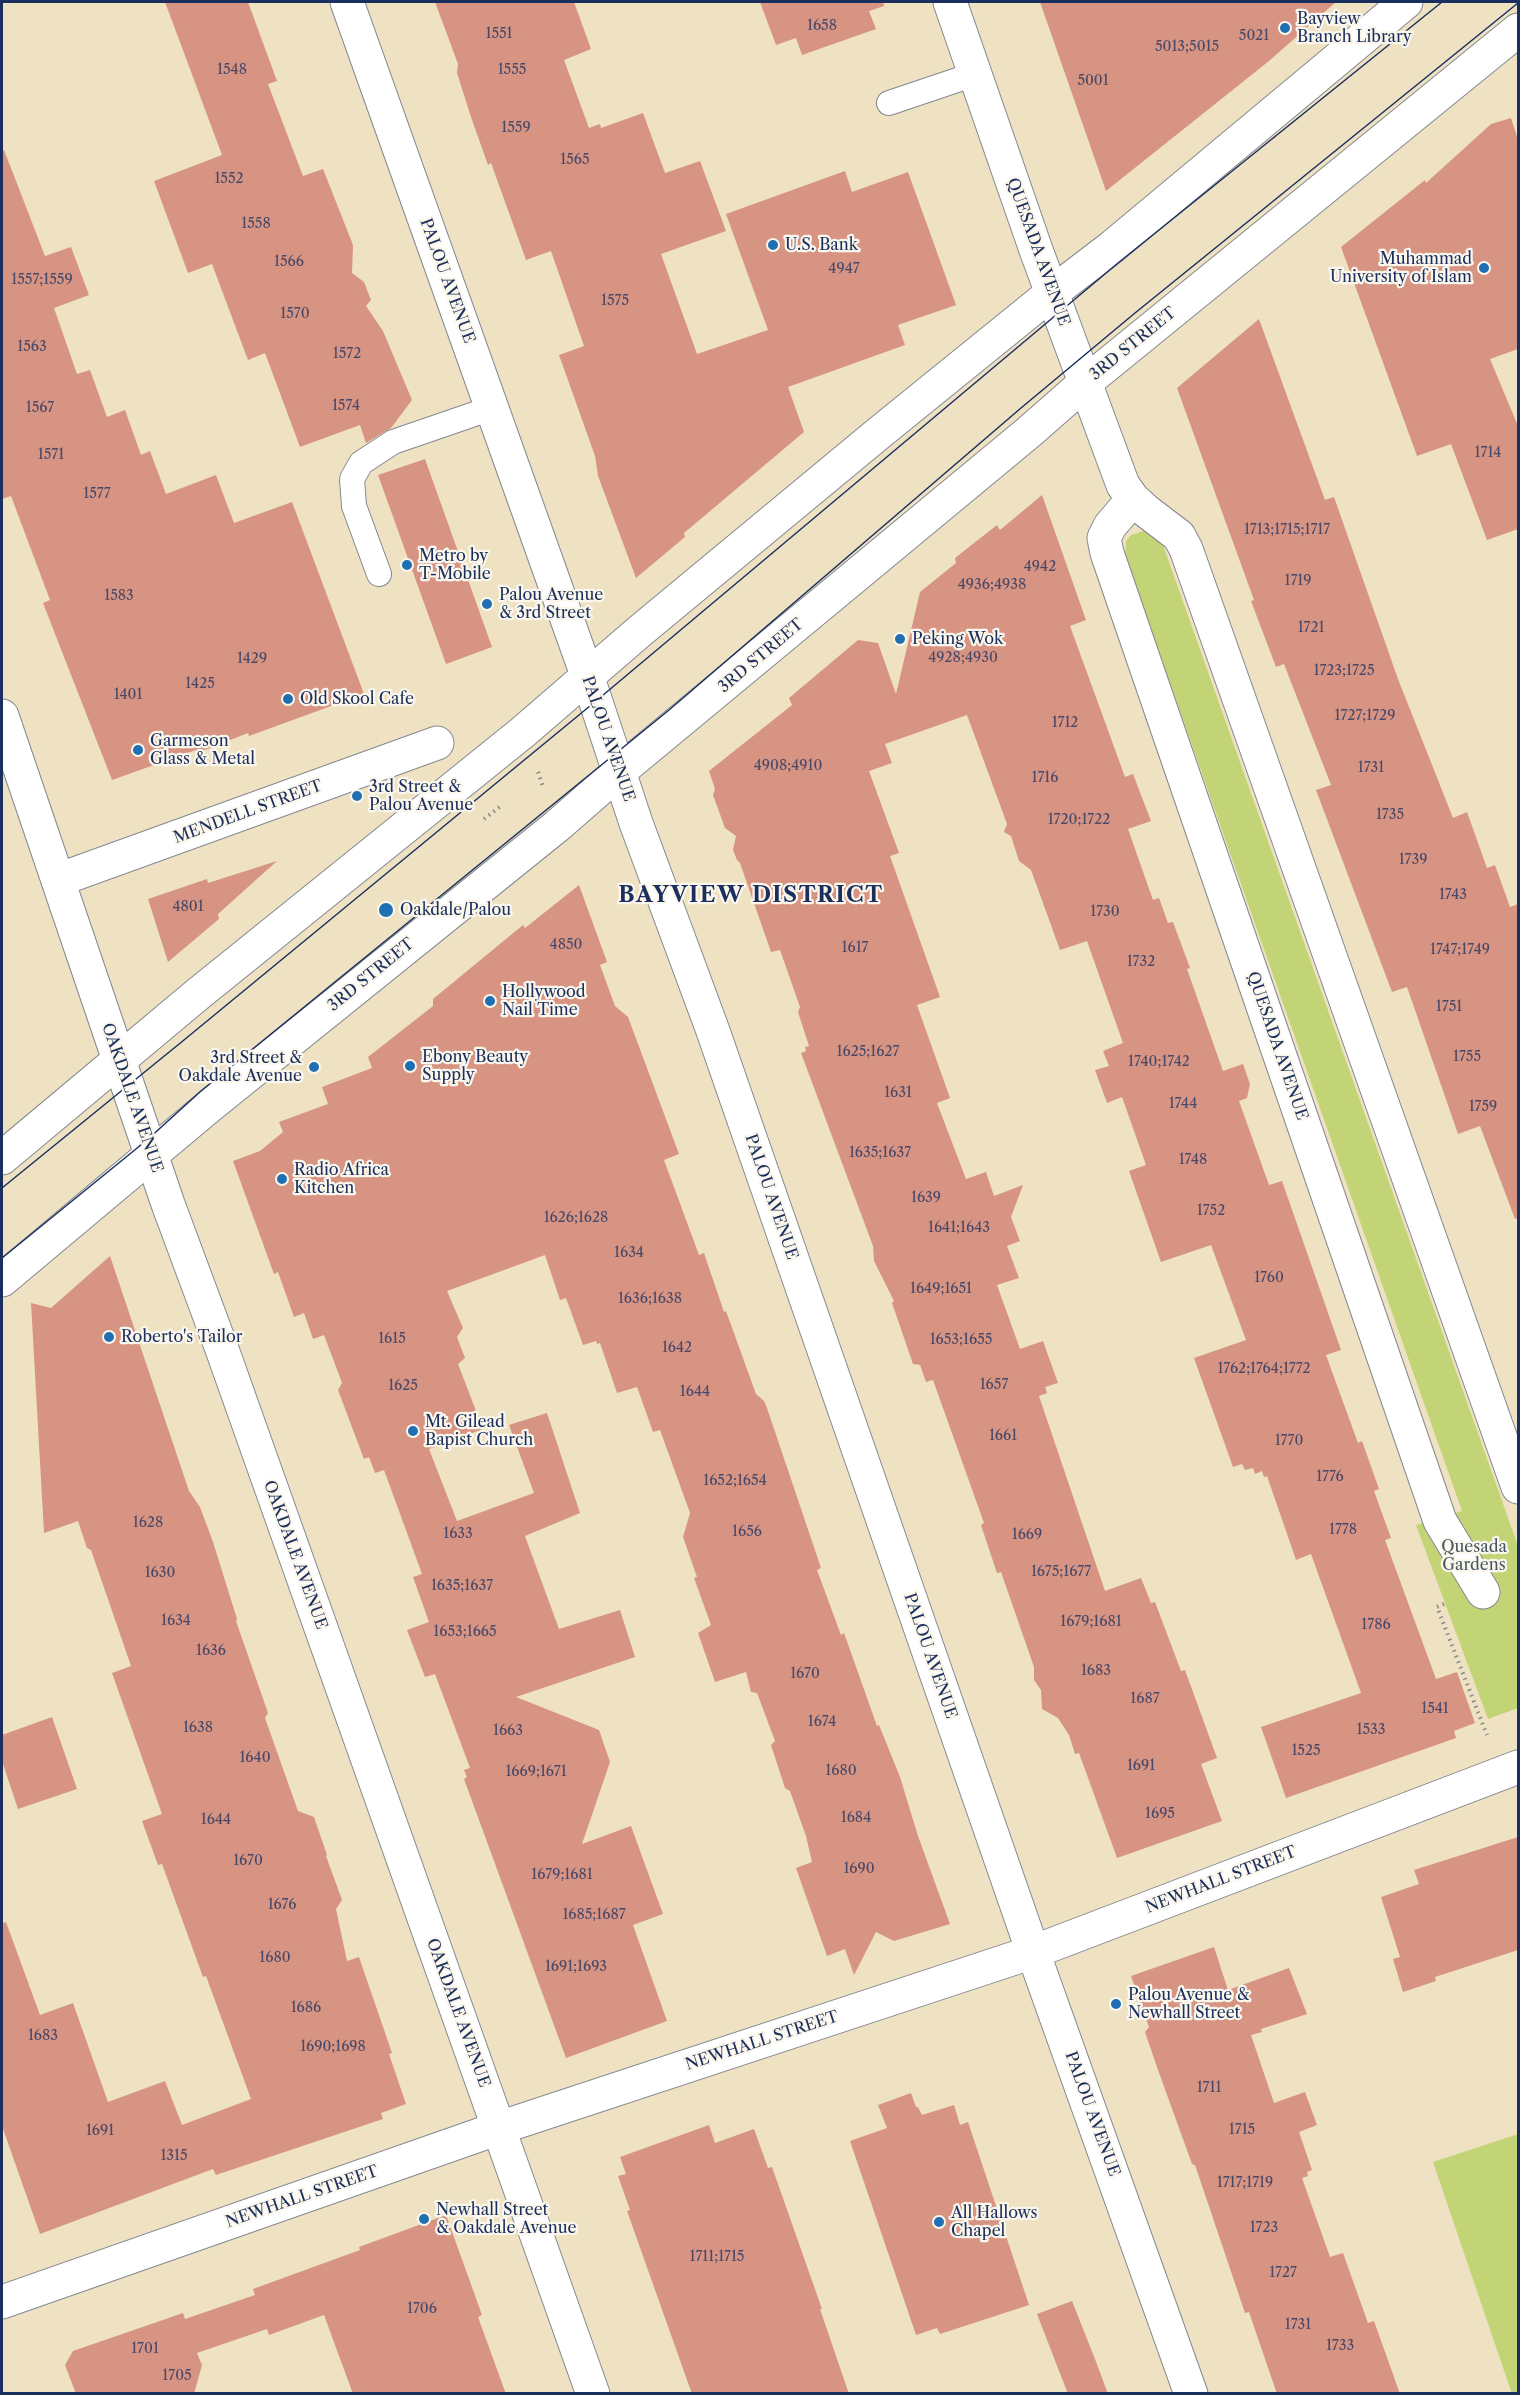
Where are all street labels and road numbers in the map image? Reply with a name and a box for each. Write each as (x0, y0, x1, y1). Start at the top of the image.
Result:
street label: QUESADA AVENUE (1002, 175, 1074, 329)
street label: PALOU AVENUE (415, 216, 479, 346)
street label: 3RD STREET (1086, 303, 1180, 385)
street label: 3RD STREET (715, 615, 807, 697)
street label: PALOU AVENUE (578, 674, 638, 804)
street label: MENDELL STREET (171, 776, 325, 848)
street label: 3RD STREET (324, 934, 418, 1016)
street label: QUESADA AVENUE (1243, 969, 1311, 1123)
street label: OAKDALE AVENUE (97, 1021, 167, 1175)
street label: PALOU AVENUE (741, 1132, 801, 1262)
street label: OAKDALE AVENUE (259, 1478, 331, 1632)
street label: PALOU AVENUE (900, 1591, 960, 1721)
street label: NEWHALL STREET (1143, 1842, 1299, 1918)
street label: OAKDALE AVENUE (422, 1936, 494, 2090)
street label: NEWHALL STREET (683, 2007, 841, 2075)
street label: PALOU AVENUE (1060, 2049, 1124, 2179)
street label: NEWHALL STREET (223, 2162, 381, 2232)

